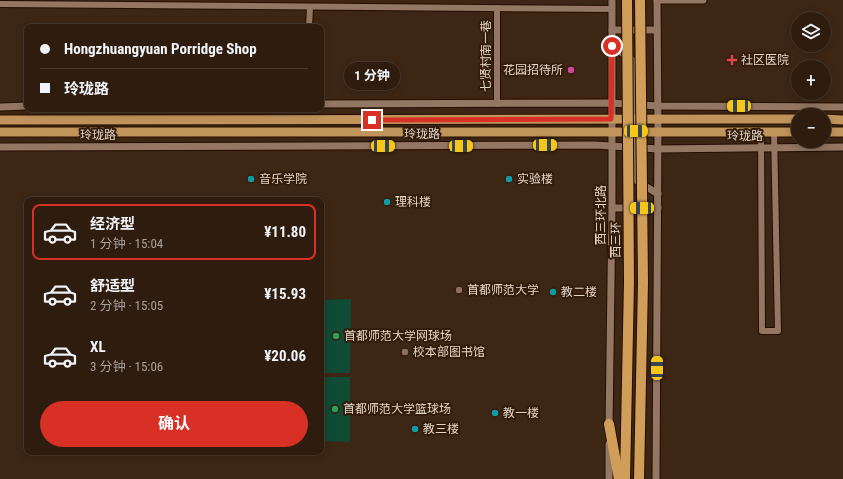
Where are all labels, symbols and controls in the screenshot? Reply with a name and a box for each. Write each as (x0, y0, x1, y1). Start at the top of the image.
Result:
map controls (791, 12, 831, 148)
button: layers (791, 12, 831, 52)
street label: 七贤村南一巷 (479, 20, 493, 92)
route start (603, 37, 621, 55)
text: Hongzhuangyuan Porridge Shop (64, 40, 257, 58)
place label: 社区医院 (741, 53, 789, 67)
marker: 社区医院 (726, 54, 738, 66)
button: + (791, 60, 831, 100)
callout: 1 分钟 (344, 62, 400, 90)
place label: 花园招待所 (503, 63, 563, 77)
marker: 花园招待所 (566, 65, 576, 75)
text: 1 分钟 (354, 68, 390, 83)
text: 玲珑路 (64, 80, 109, 98)
car (727, 100, 751, 112)
button: − (791, 108, 831, 148)
route end (363, 111, 381, 129)
car (624, 125, 648, 137)
street label: 玲珑路 (404, 127, 440, 141)
street label: 玲珑路 (80, 128, 116, 142)
street label: 玲珑路 (727, 129, 763, 143)
car (533, 139, 557, 151)
car (371, 140, 395, 152)
car (449, 140, 473, 152)
place label: 音乐学院 (259, 172, 307, 186)
place label: 实验楼 (517, 172, 553, 186)
marker: 音乐学院 (246, 174, 256, 184)
marker: 实验楼 (504, 174, 514, 184)
street label: 西三环北路 (594, 185, 608, 245)
place label: 理科楼 (395, 195, 431, 209)
marker: 理科楼 (382, 197, 392, 207)
car (630, 202, 654, 214)
icon: car (42, 214, 78, 250)
text: 经济型 (90, 215, 135, 233)
street label: 西三环 (609, 222, 623, 258)
text: ¥11.80 (264, 223, 306, 241)
text: 1 分钟 · 15:04 (90, 236, 163, 251)
icon: car (42, 276, 78, 312)
text: 舒适型 (90, 277, 135, 295)
place label: 首都师范大学 (467, 283, 539, 297)
text: ¥15.93 (264, 285, 306, 303)
marker: 首都师范大学 (454, 285, 464, 295)
place label: 教二楼 (561, 285, 597, 299)
marker: 教二楼 (548, 287, 558, 297)
text: 2 分钟 · 15:05 (90, 298, 163, 313)
place label: 首都师范大学网球场 (344, 329, 452, 343)
marker: 首都师范大学网球场 (331, 331, 341, 341)
icon: car (42, 338, 78, 374)
text: XL (90, 338, 106, 356)
place label: 校本部图书馆 (413, 345, 485, 359)
text: ¥20.06 (264, 347, 306, 365)
marker: 校本部图书馆 (400, 347, 410, 357)
car (651, 356, 663, 380)
text: 3 分钟 · 15:06 (90, 359, 163, 374)
button: 确认 (40, 401, 308, 447)
place label: 首都师范大学篮球场 (343, 402, 451, 416)
marker: 首都师范大学篮球场 (330, 404, 340, 414)
place label: 教一楼 (503, 406, 539, 420)
marker: 教一楼 (490, 408, 500, 418)
place label: 教三楼 (423, 422, 459, 436)
marker: 教三楼 (410, 424, 420, 434)

